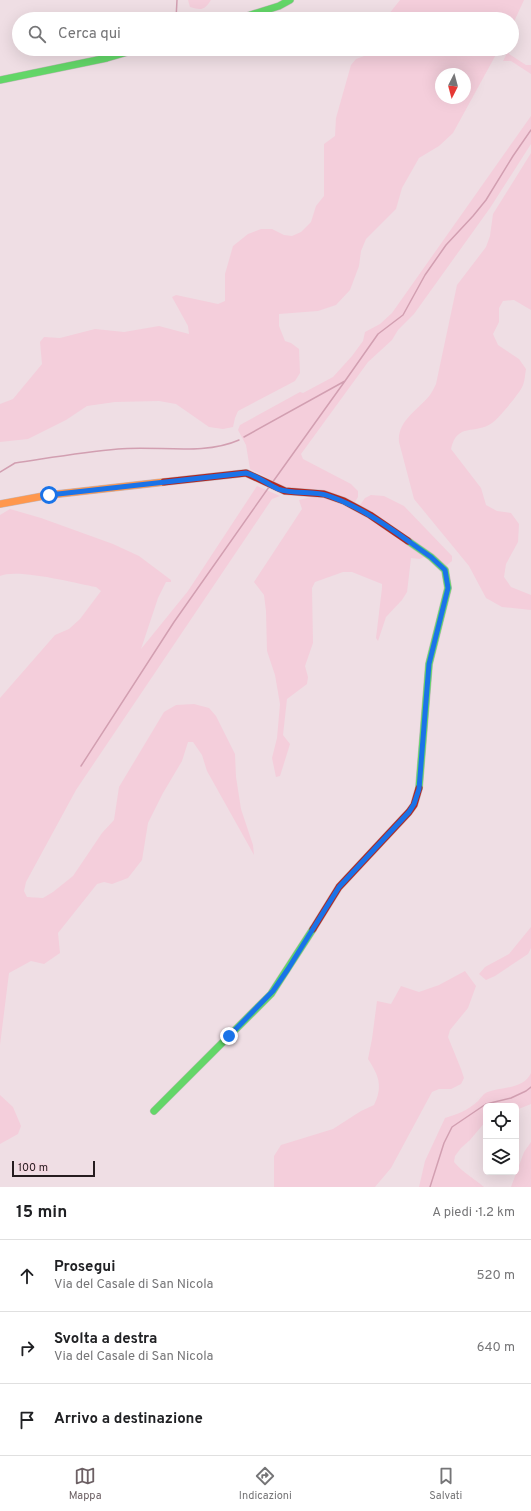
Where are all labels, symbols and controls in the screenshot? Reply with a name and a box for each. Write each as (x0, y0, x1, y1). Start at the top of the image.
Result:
search box (12, 12, 519, 56)
icon: search (26, 23, 48, 45)
text: Cerca qui (58, 25, 121, 44)
north arrow (435, 68, 471, 104)
route start (40, 486, 58, 504)
route end (220, 1027, 238, 1045)
map controls (483, 1103, 519, 1175)
button: locate (483, 1103, 519, 1139)
button: layers (483, 1139, 519, 1175)
scale bar (12, 1159, 95, 1178)
text: 100 m (18, 1161, 48, 1175)
text: 15 min (16, 1202, 67, 1224)
text: A piedi · 1.2 km (432, 1205, 515, 1221)
text: Prosegui (54, 1258, 115, 1277)
icon: ahead (16, 1265, 38, 1287)
text: 520 m (477, 1268, 515, 1284)
text: Via del Casale di San Nicola (54, 1277, 213, 1293)
text: Svolta a destra (54, 1330, 157, 1349)
icon: right (16, 1337, 38, 1359)
text: 640 m (477, 1340, 515, 1356)
text: Via del Casale di San Nicola (54, 1349, 213, 1365)
icon: arrive (16, 1409, 38, 1431)
text: Arrivo a destinazione (54, 1410, 203, 1429)
tab: Mappa (69, 1465, 101, 1503)
tab: Indicazioni (239, 1465, 292, 1503)
tab: Salvati (429, 1465, 462, 1503)

